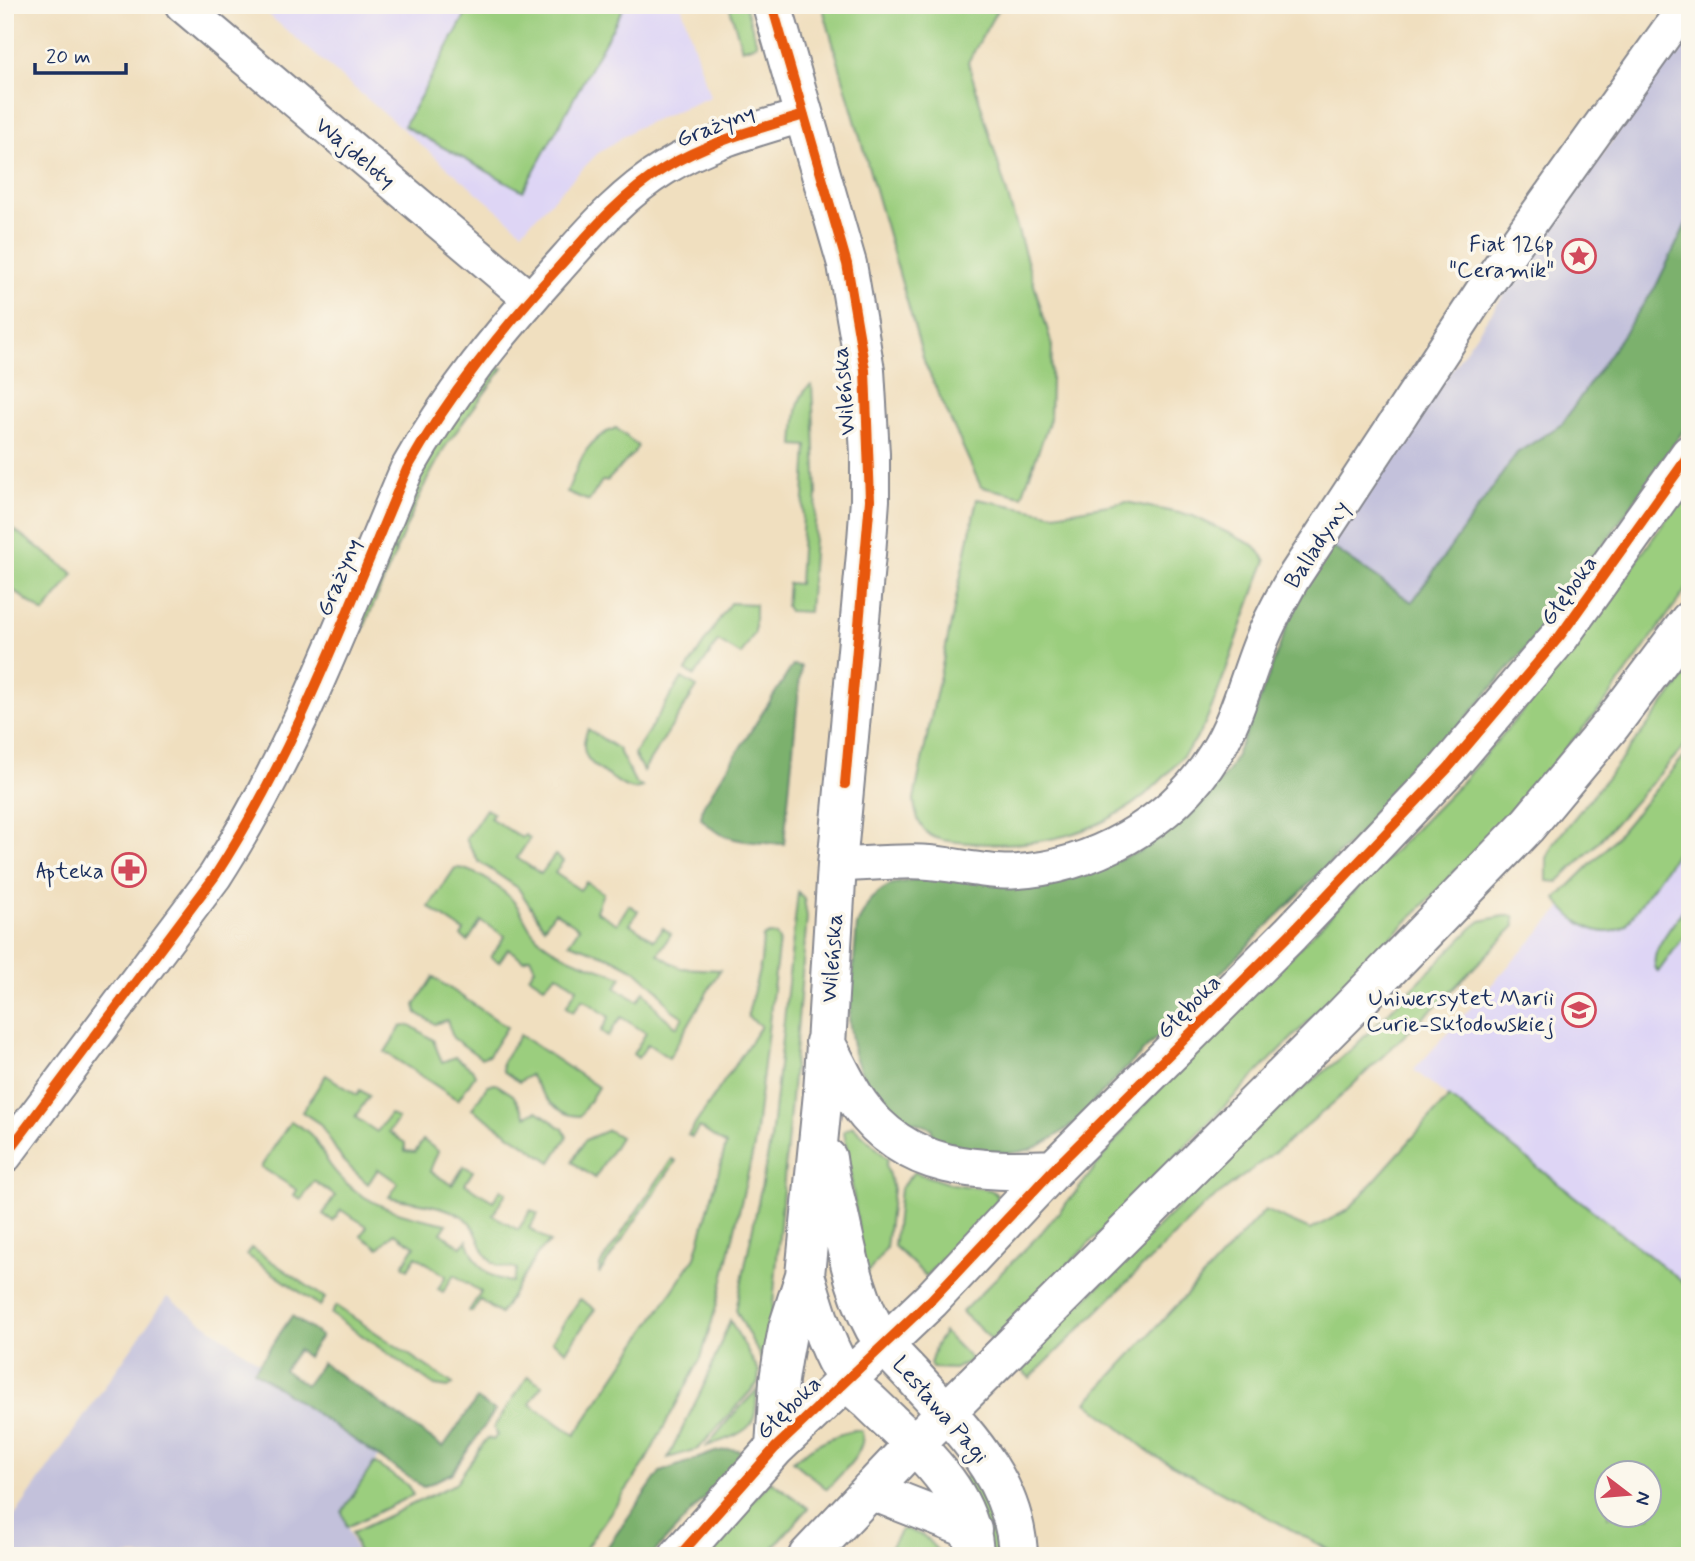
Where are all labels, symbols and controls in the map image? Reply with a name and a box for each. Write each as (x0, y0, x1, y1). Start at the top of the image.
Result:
scale bar (35, 32, 126, 76)
text: 20 m (46, 43, 91, 71)
street label: Grażyny (672, 98, 759, 156)
street label: Wajdeloty (308, 111, 401, 196)
place label: Fiat 126p "Ceramik" (1449, 230, 1554, 286)
place icon: Fiat 126p "Ceramik" (1560, 237, 1598, 275)
street label: Wileńska (826, 345, 864, 437)
street label: Balladyny (1278, 495, 1357, 595)
street label: Grażyny (310, 534, 370, 621)
street label: Głęboka (1534, 550, 1605, 632)
pharmacy icon: Apteka (110, 851, 148, 889)
place label: Apteka (36, 857, 104, 888)
street label: Wileńska (815, 913, 851, 1004)
street label: Głęboka (1151, 969, 1228, 1046)
place label: Uniwersytet Marii Curie-Skłodowskiej (1366, 984, 1554, 1040)
school or university icon: Uniwersytet Marii Curie-Skłodowskiej (1560, 991, 1598, 1029)
street label: Lesława Pagi (883, 1350, 994, 1472)
street label: Głęboka (750, 1370, 829, 1447)
north arrow (1594, 1460, 1664, 1530)
text: N (1629, 1489, 1657, 1508)

